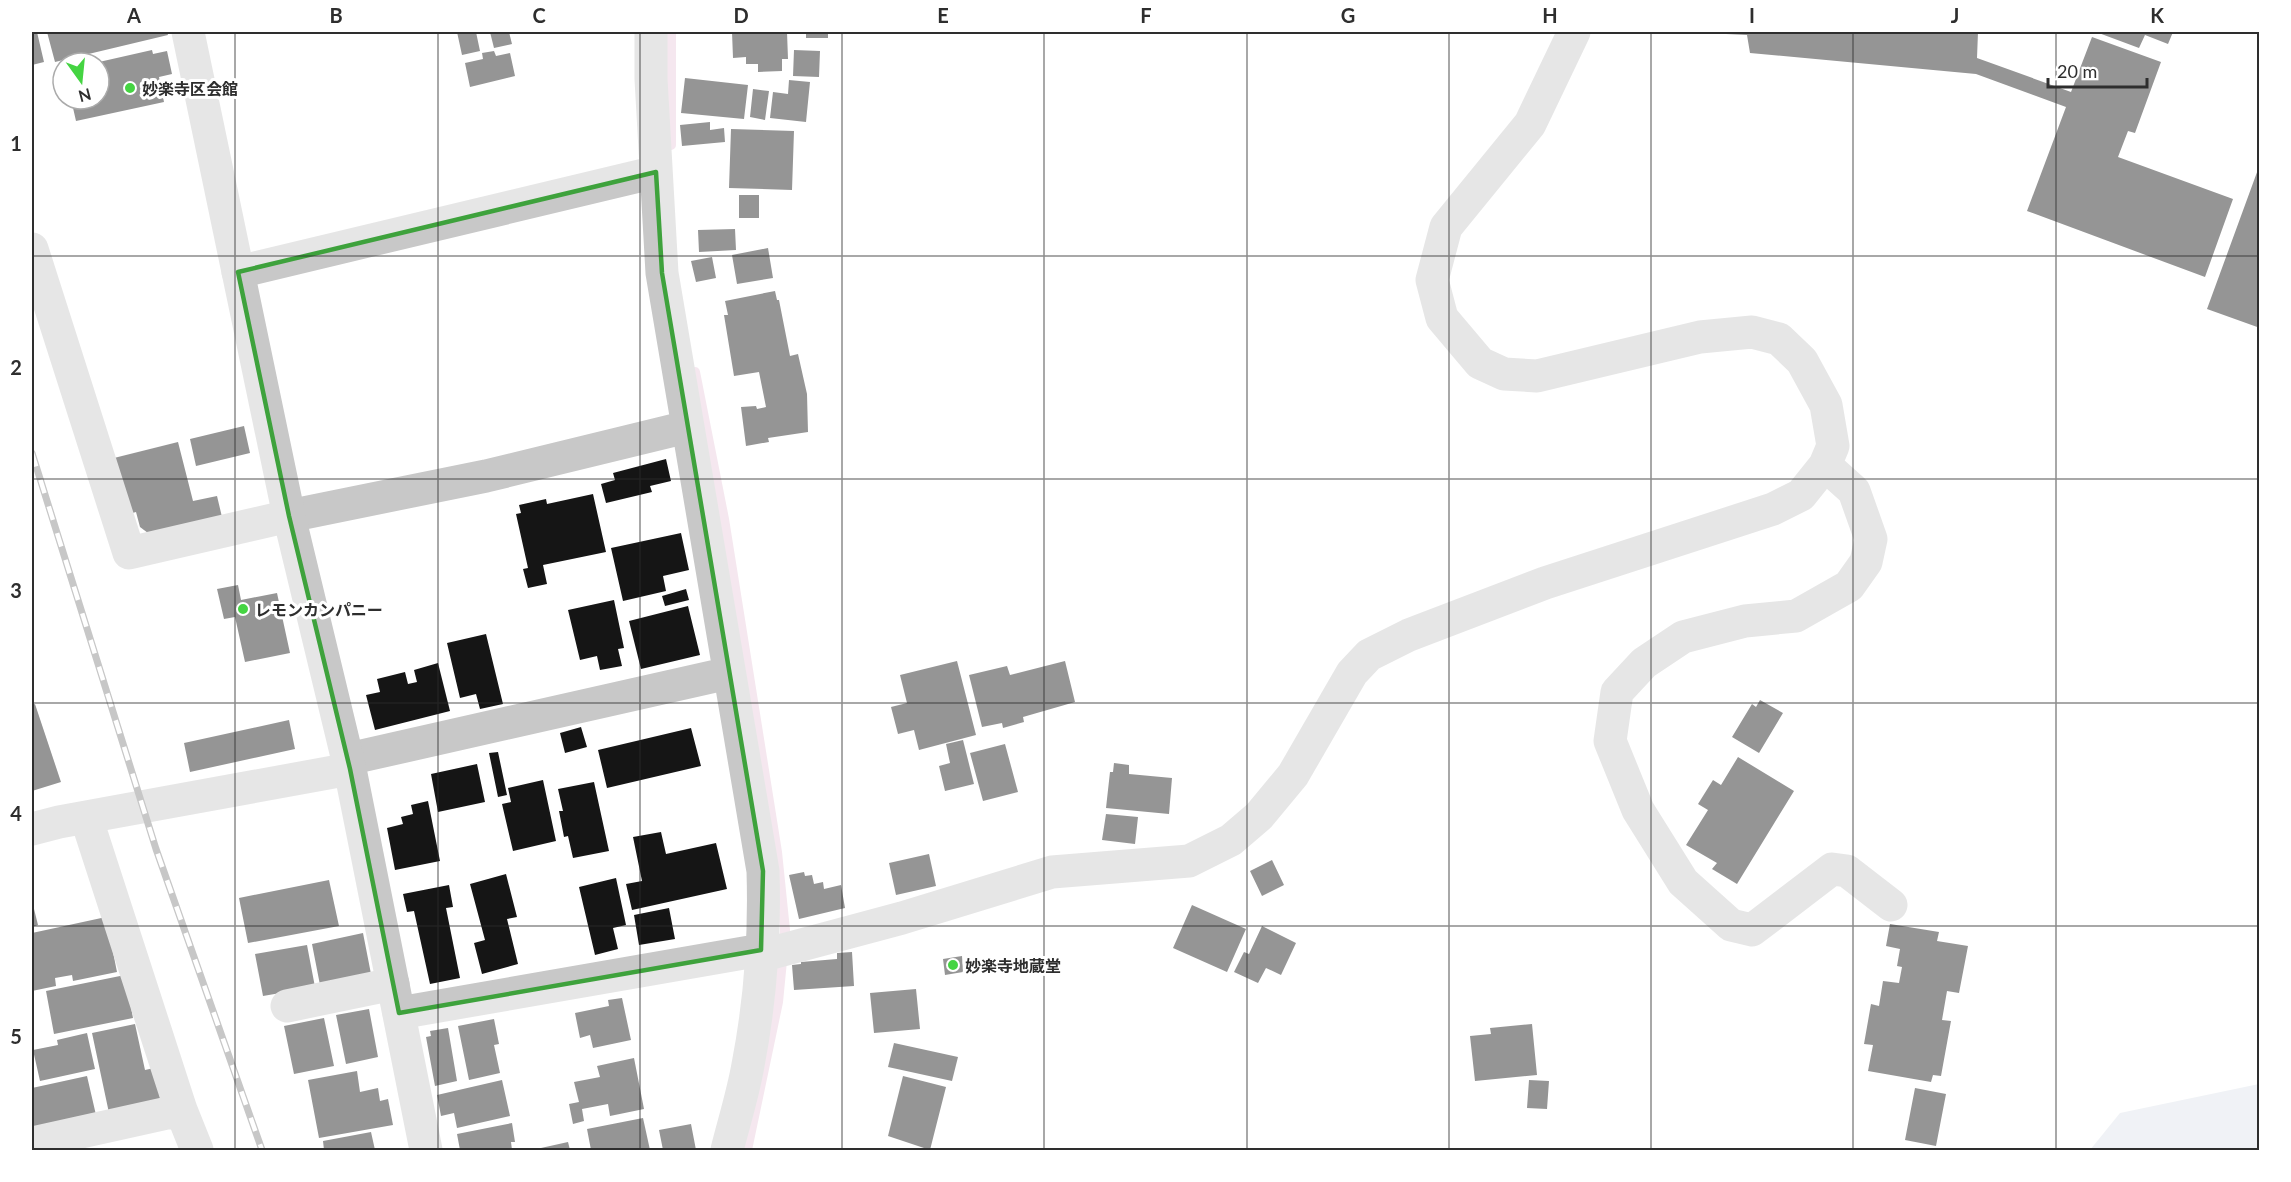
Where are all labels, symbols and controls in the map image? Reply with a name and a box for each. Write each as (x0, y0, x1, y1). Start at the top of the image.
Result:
text: A (126, 3, 141, 27)
text: B (329, 3, 343, 27)
text: C (532, 3, 546, 27)
text: D (733, 3, 749, 27)
text: E (937, 3, 949, 27)
text: F (1140, 3, 1152, 27)
text: G (1341, 3, 1355, 27)
text: H (1542, 3, 1558, 27)
text: I (1749, 3, 1755, 27)
text: J (1951, 3, 1959, 27)
text: K (2150, 3, 2164, 27)
north arrow (51, 51, 111, 111)
scale bar (2048, 51, 2147, 89)
text: 20 m (2057, 60, 2097, 82)
place label: 妙楽寺区会館 (142, 79, 238, 98)
marker: 妙楽寺区会館 (123, 81, 137, 95)
text: N (77, 85, 93, 107)
text: 1 (10, 131, 22, 155)
text: 2 (10, 355, 22, 379)
text: 3 (10, 578, 22, 602)
place label: レモンカンパニー (255, 600, 383, 619)
marker: レモンカンパニー (236, 602, 250, 616)
text: 4 (10, 801, 22, 825)
place label: 妙楽寺地蔵堂 (965, 956, 1061, 975)
marker: 妙楽寺地蔵堂 (946, 958, 960, 972)
text: 5 (10, 1024, 22, 1048)

